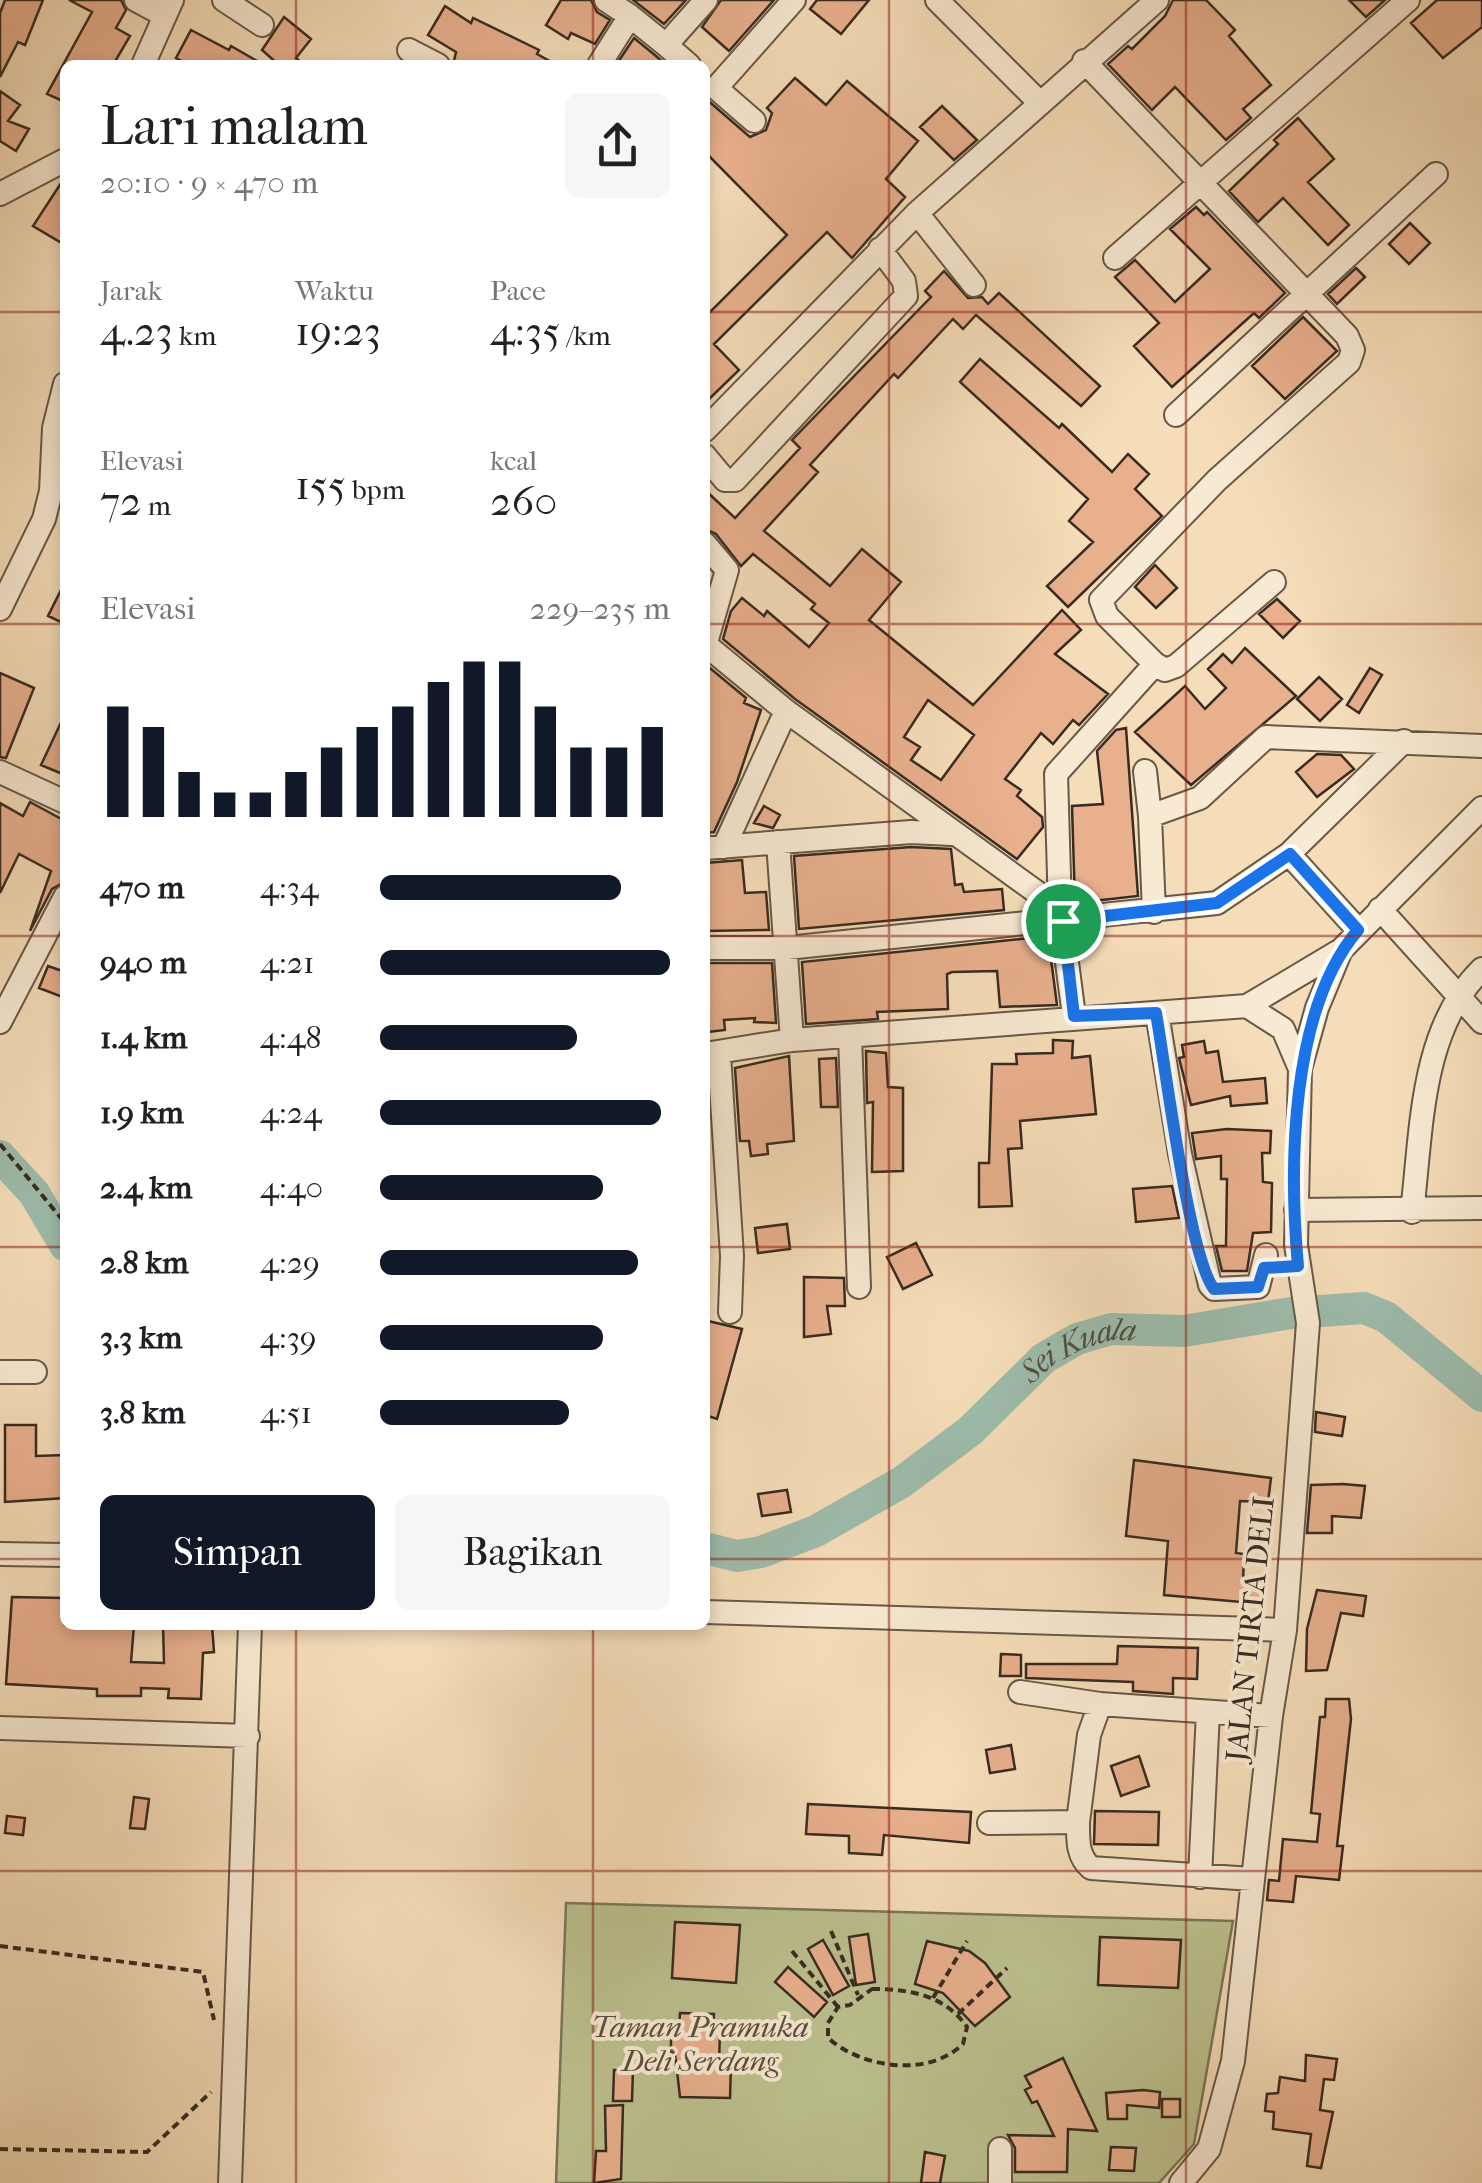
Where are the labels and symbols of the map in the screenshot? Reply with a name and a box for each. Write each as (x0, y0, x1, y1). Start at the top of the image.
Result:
pin (1021, 879, 1106, 964)
water label: Sei Kuala (1011, 1311, 1137, 1391)
street label: JALAN TIRTA DELI (1219, 1495, 1282, 1765)
park label: Taman Pramuka Deli Serdang (591, 2010, 809, 2079)

